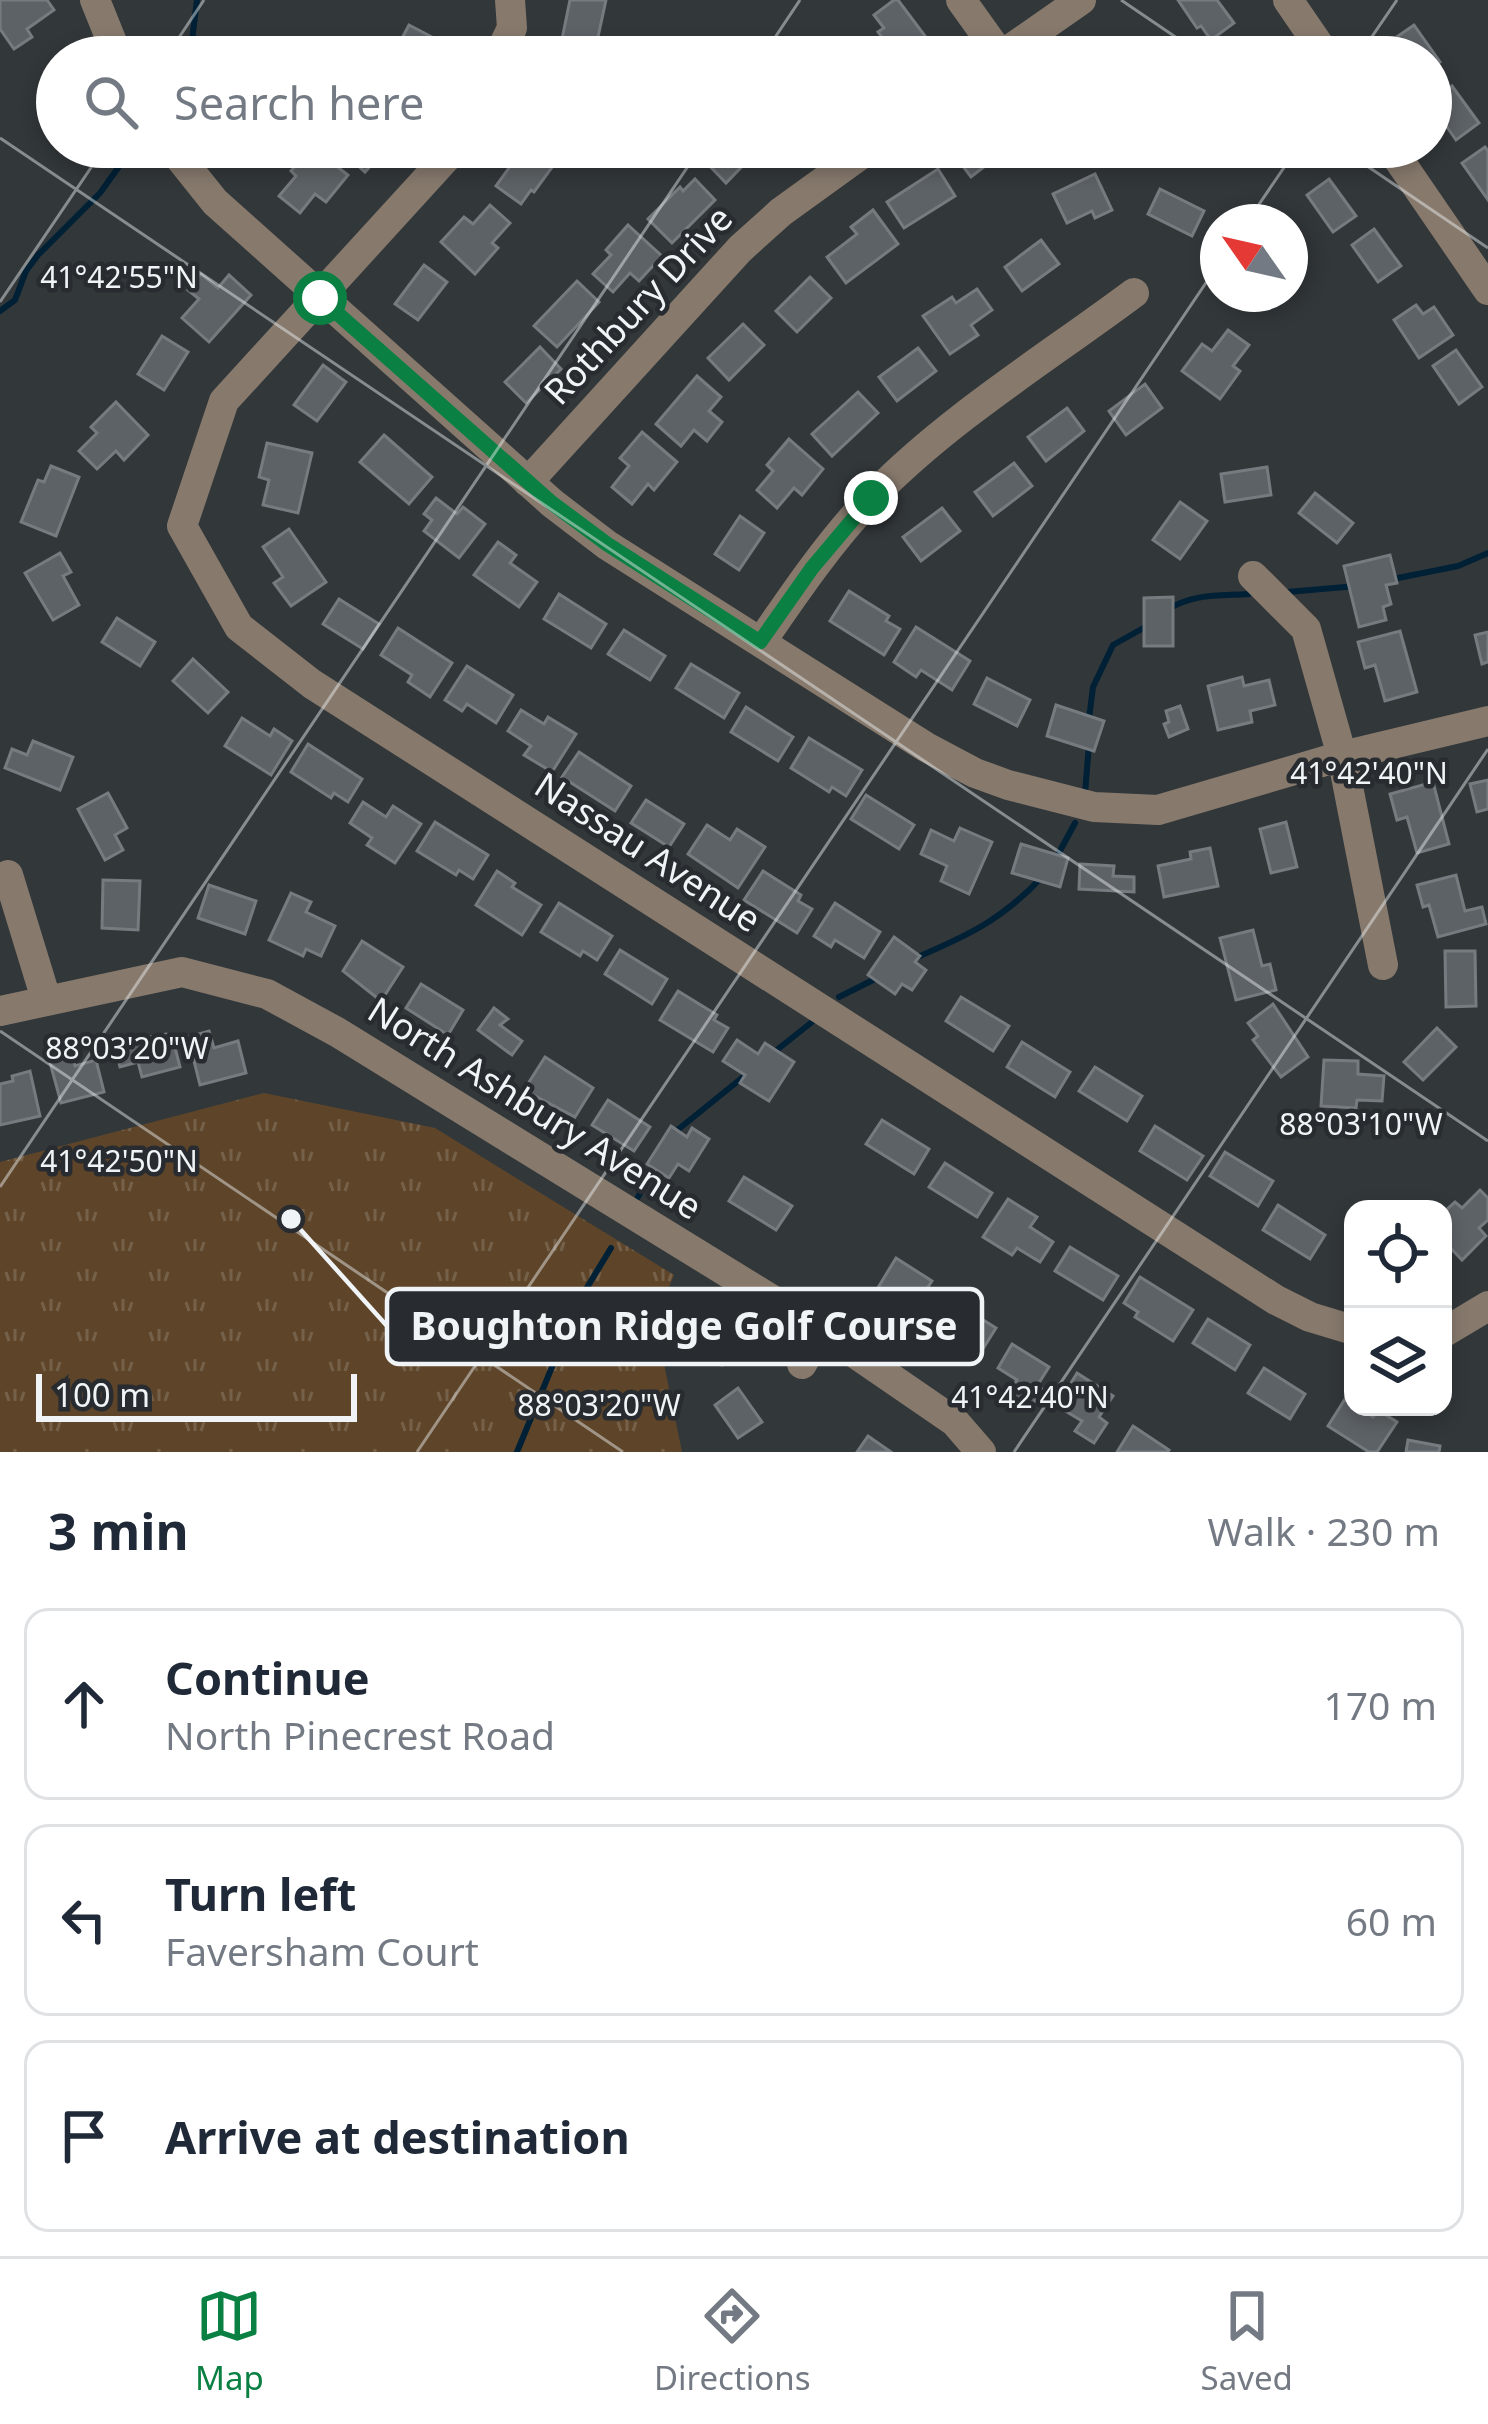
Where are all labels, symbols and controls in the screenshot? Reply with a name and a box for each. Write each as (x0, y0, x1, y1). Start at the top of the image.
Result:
search box (36, 36, 1452, 168)
icon: search (78, 69, 144, 135)
text: Search here (174, 72, 424, 133)
street label: Rothbury Drive (533, 195, 743, 415)
north arrow (1200, 204, 1308, 312)
text: 41°42'55"N (40, 256, 198, 297)
route start (293, 271, 347, 325)
route end (844, 471, 898, 525)
text: 41°42'40"N (1290, 752, 1448, 793)
street label: Nassau Avenue (526, 760, 771, 943)
street label: North Ashbury Avenue (359, 985, 711, 1230)
text: 88°03'20"W (45, 1027, 209, 1068)
text: 88°03'10"W (1279, 1103, 1443, 1144)
text: 41°42'50"N (40, 1140, 198, 1181)
map controls (1344, 1200, 1452, 1416)
button: locate (1344, 1200, 1452, 1308)
callout: Boughton Ridge Golf Course (387, 1289, 982, 1364)
text: Boughton Ridge Golf Course (411, 1298, 957, 1351)
button: layers (1344, 1308, 1452, 1416)
scale bar (36, 1368, 357, 1421)
text: 100 m (54, 1372, 150, 1417)
text: 41°42'40"N (951, 1376, 1109, 1417)
text: 88°03'20"W (517, 1384, 681, 1425)
text: 3 min (48, 1495, 189, 1565)
text: Walk · 230 m (1207, 1504, 1440, 1557)
text: Continue (165, 1647, 370, 1708)
icon: ahead (51, 1671, 117, 1737)
text: 170 m (1323, 1678, 1437, 1731)
text: North Pinecrest Road (165, 1708, 555, 1761)
text: Turn left (165, 1863, 356, 1924)
icon: left (51, 1887, 117, 1953)
text: 60 m (1346, 1894, 1437, 1947)
text: Faversham Court (165, 1924, 479, 1977)
icon: arrive (51, 2103, 117, 2169)
text: Arrive at destination (165, 2106, 630, 2167)
tab: Map (195, 2283, 264, 2400)
tab: Directions (654, 2283, 811, 2400)
tab: Saved (1201, 2283, 1293, 2400)

